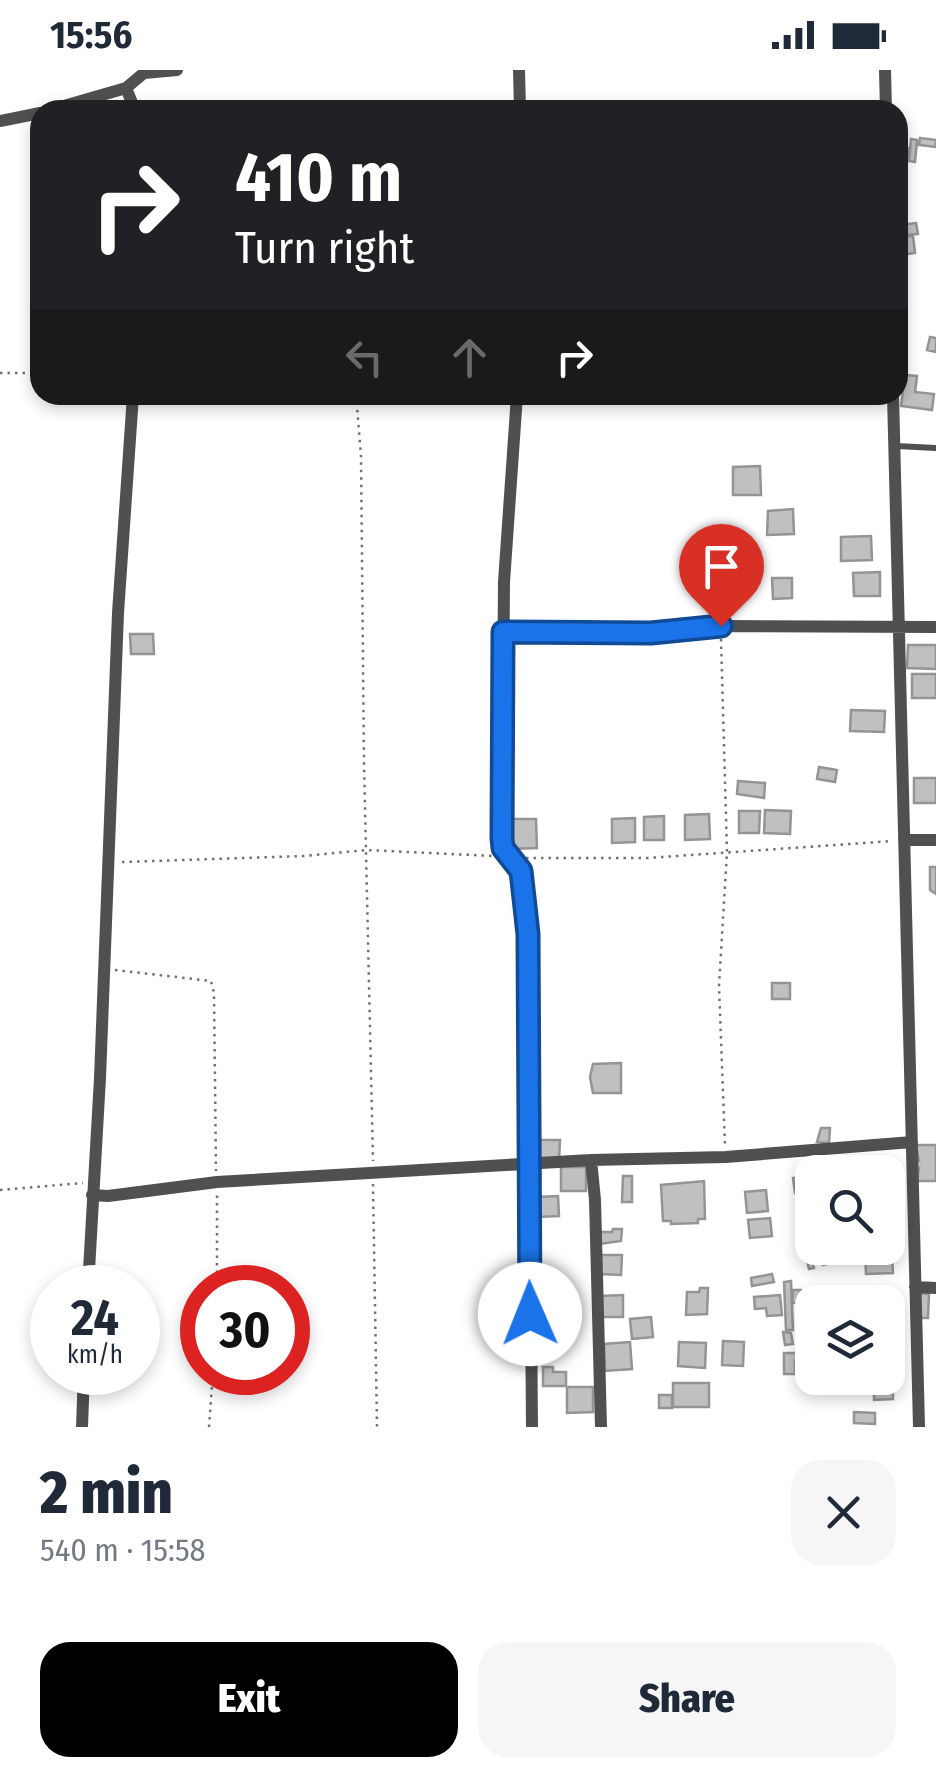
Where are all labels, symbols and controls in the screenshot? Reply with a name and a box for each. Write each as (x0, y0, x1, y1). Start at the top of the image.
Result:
text: 15:56 (50, 12, 132, 58)
text: 410 m (235, 136, 402, 220)
icon: right (70, 140, 200, 270)
text: Turn right (235, 221, 414, 275)
icon: left (337, 330, 392, 385)
icon: ahead (442, 330, 497, 385)
icon: right (547, 330, 602, 385)
pin (679, 524, 764, 627)
icon: arrive (694, 539, 749, 594)
map controls (795, 1155, 905, 1395)
button: search (795, 1155, 905, 1265)
position arrow (478, 1262, 582, 1366)
speed limit sign: 30 (180, 1265, 310, 1395)
button: layers (795, 1285, 905, 1395)
text: 24 (71, 1288, 119, 1348)
text: km/h (67, 1340, 123, 1370)
text: 2 min (40, 1457, 173, 1529)
button: close (791, 1460, 896, 1565)
text: 540 m · 15:58 (40, 1531, 206, 1569)
button: Exit (40, 1642, 458, 1757)
button: Share (478, 1642, 896, 1757)

